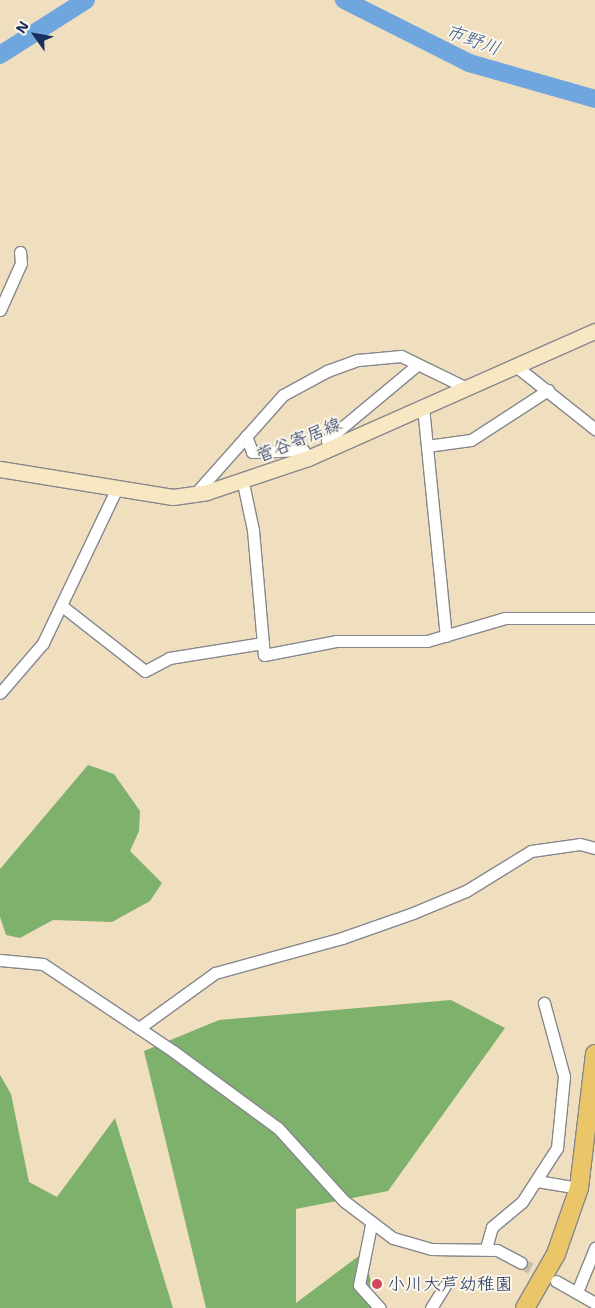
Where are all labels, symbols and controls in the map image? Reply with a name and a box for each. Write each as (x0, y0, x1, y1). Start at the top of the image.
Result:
north arrow (10, 10, 60, 60)
text: N (12, 18, 33, 37)
water label: 市野川 (442, 20, 504, 60)
street label: 菅谷寄居線 (253, 413, 345, 467)
place label: 小川大芦幼稚園 (387, 1273, 513, 1295)
marker: 小川大芦幼稚園 (371, 1278, 383, 1290)

